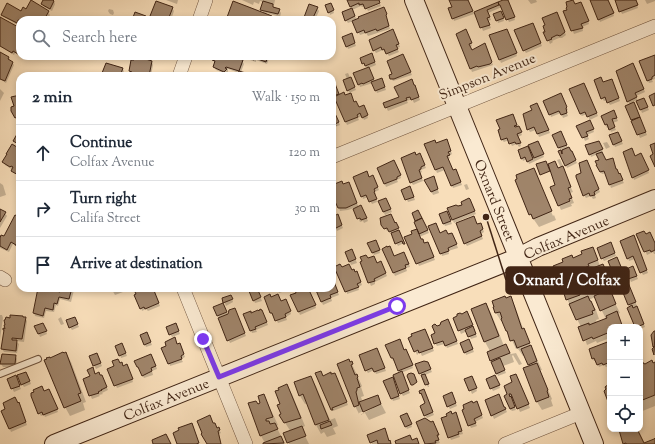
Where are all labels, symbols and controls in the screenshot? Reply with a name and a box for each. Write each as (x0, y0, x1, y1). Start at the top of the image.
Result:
search box (16, 16, 336, 60)
icon: search (30, 27, 52, 49)
text: Search here (62, 28, 137, 49)
street label: Simpson Avenue (436, 49, 539, 106)
text: 2 min (32, 86, 73, 110)
text: Walk · 150 m (251, 89, 320, 107)
text: Continue (70, 133, 132, 154)
icon: ahead (32, 142, 54, 164)
text: 120 m (289, 144, 320, 162)
text: Colfax Avenue (70, 154, 155, 172)
street label: Oxnard Street (468, 157, 519, 245)
text: Turn right (70, 189, 136, 210)
icon: right (32, 198, 54, 220)
text: 30 m (294, 200, 320, 218)
text: Califa Street (70, 210, 140, 228)
street label: Colfax Avenue (521, 212, 613, 266)
icon: arrive (32, 254, 54, 276)
text: Arrive at destination (70, 254, 203, 275)
callout: Oxnard / Colfax (506, 267, 629, 294)
text: Oxnard / Colfax (513, 271, 622, 292)
route start (388, 297, 406, 315)
map controls (607, 324, 643, 432)
button: + (607, 324, 643, 360)
route end (194, 330, 212, 348)
button: − (607, 360, 643, 396)
street label: Colfax Avenue (121, 375, 213, 427)
button: locate (607, 396, 643, 432)

